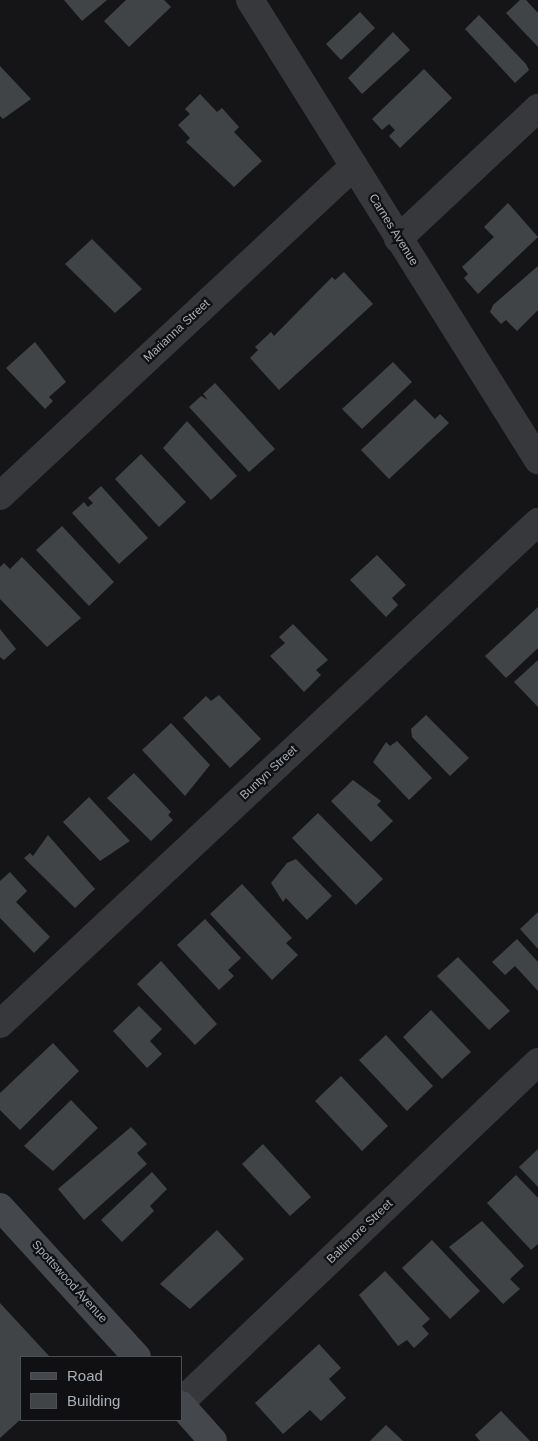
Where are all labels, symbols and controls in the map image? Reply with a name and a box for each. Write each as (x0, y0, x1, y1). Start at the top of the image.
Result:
street label: Carnes Avenue (365, 191, 421, 269)
street label: Marianna Street (141, 297, 213, 365)
street label: Buntyn Street (238, 743, 300, 803)
street label: Baltimore Street (324, 1197, 396, 1267)
street label: Spottswood Avenue (28, 1238, 110, 1326)
legend (20, 1356, 182, 1421)
text: Road (67, 1367, 103, 1384)
text: Building (67, 1392, 120, 1409)

